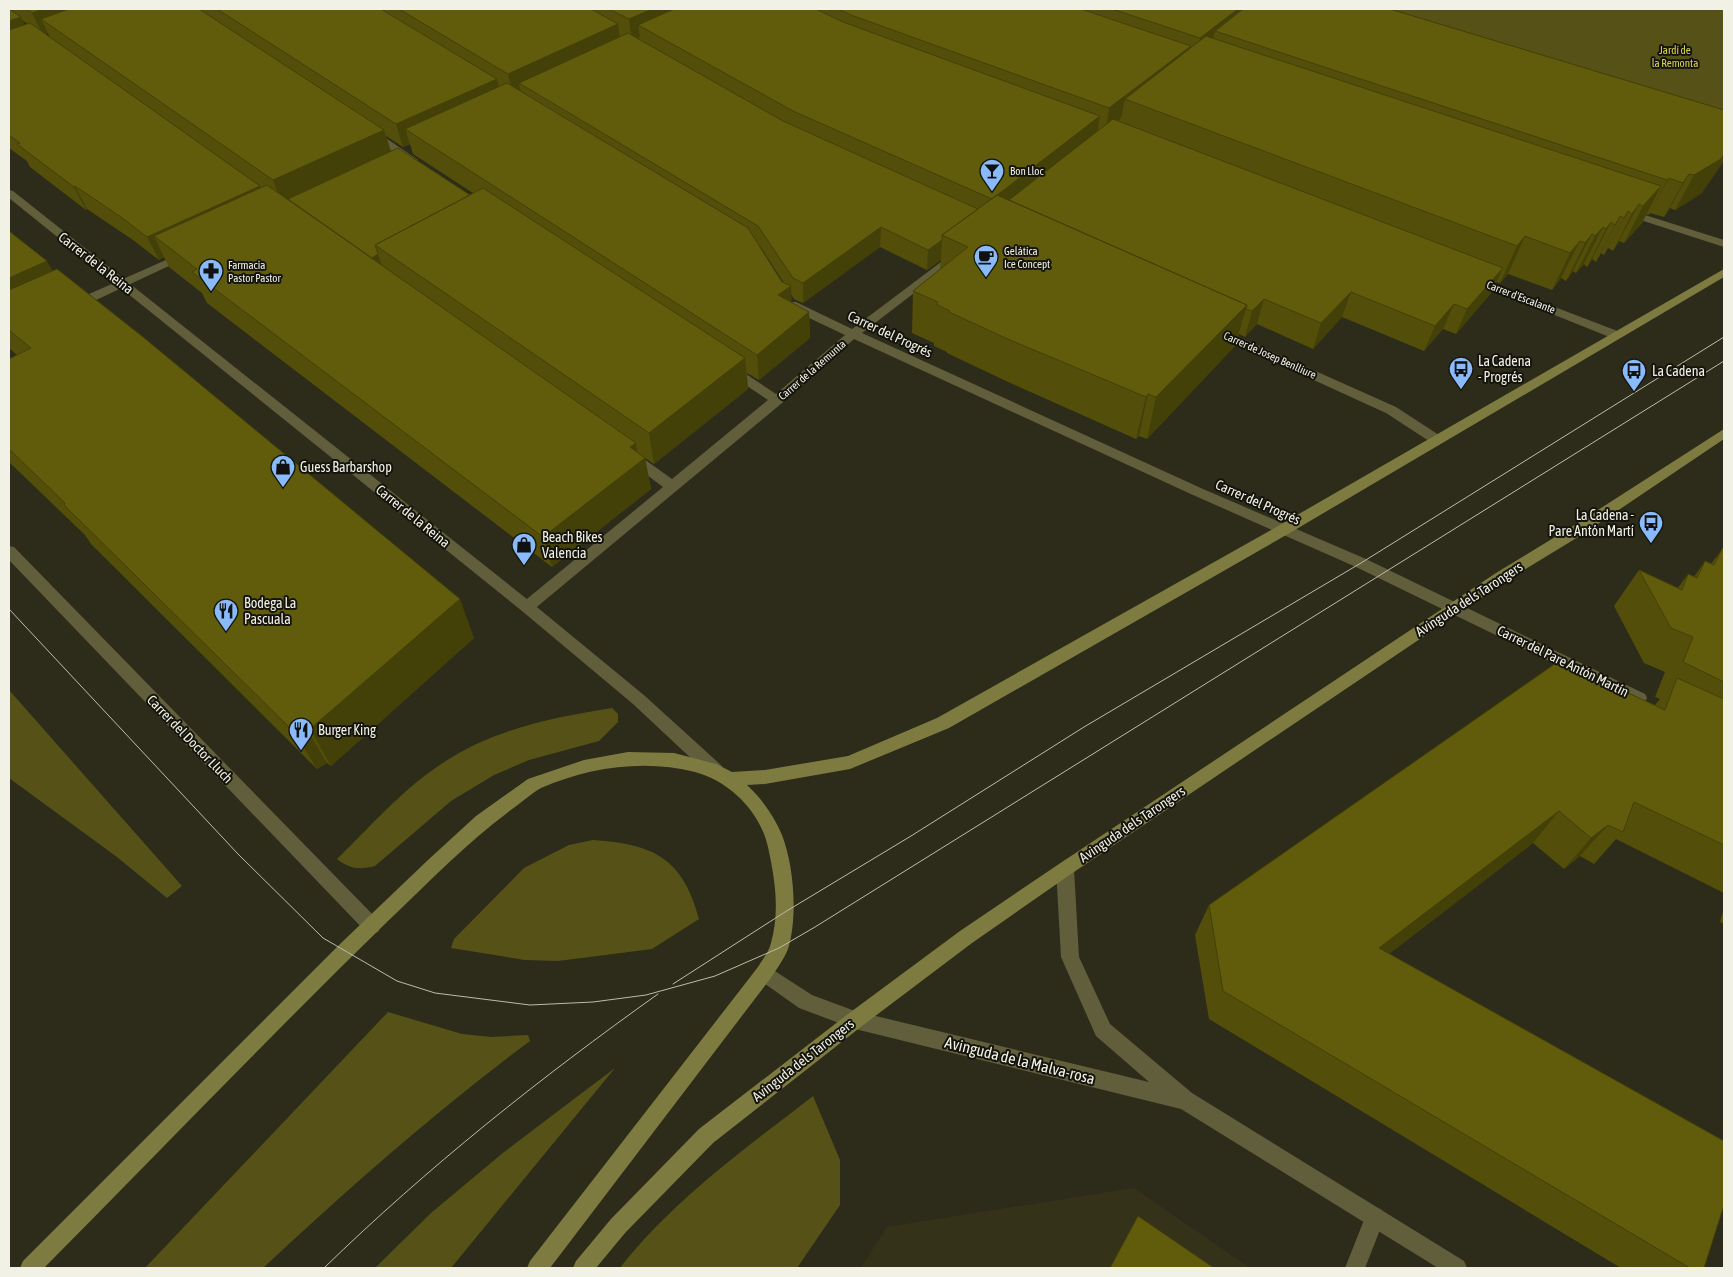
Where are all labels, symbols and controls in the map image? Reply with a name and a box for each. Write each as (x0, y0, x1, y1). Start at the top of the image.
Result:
park label: Jardí de la Remonta (1652, 44, 1698, 69)
bar icon: Bon Lloc (979, 158, 1005, 192)
place label: Bon Lloc (1010, 165, 1044, 177)
street label: Carrer de la Reina (55, 229, 137, 297)
cafe icon: Gelática Ice Concept (973, 244, 999, 278)
place label: Gelática Ice Concept (1004, 245, 1050, 270)
pharmacy icon: Farmacia Pastor Pastor (198, 258, 224, 292)
place label: Farmacia Pastor Pastor (228, 259, 282, 284)
street label: Carrer d'Escalante (1485, 278, 1557, 316)
street label: Carrer del Progrés (845, 307, 935, 361)
street label: Carrer de Josep Benlliure (1222, 329, 1318, 381)
street label: Carrer de la Remunta (776, 338, 848, 402)
place label: La Cadena - Progrés (1478, 353, 1531, 385)
bus stop icon: La Cadena - Progrés (1448, 356, 1474, 390)
bus stop icon: La Cadena (1621, 358, 1647, 392)
place label: La Cadena (1652, 363, 1705, 379)
shop icon: Guess Barbarshop (270, 454, 296, 488)
place label: Guess Barbarshop (300, 459, 392, 475)
street label: Carrer del Progrés (1213, 476, 1303, 528)
street label: Carrer de la Reina (373, 481, 453, 551)
place label: La Cadena - Pare Antón Martí (1549, 507, 1634, 539)
bus stop icon: La Cadena - Pare Antón Martí (1638, 510, 1664, 544)
place label: Beach Bikes Valencia (542, 529, 602, 561)
shop icon: Beach Bikes Valencia (511, 532, 537, 566)
street label: Avinguda dels Tarongers (1412, 558, 1526, 640)
place label: Bodega La Pascuala (244, 595, 296, 627)
restaurant icon: Bodega La Pascuala (213, 598, 239, 632)
street label: Carrer del Pare Antón Martín (1495, 622, 1631, 700)
street label: Carrer del Doctor Lluch (144, 692, 236, 786)
restaurant icon: Burger King (288, 717, 314, 751)
place label: Burger King (318, 722, 376, 738)
street label: Avinguda dels Tarongers (1076, 783, 1188, 865)
street label: Avinguda dels Tarongers (749, 1015, 857, 1105)
street label: Avinguda de la Malva-rosa (943, 1033, 1097, 1088)

